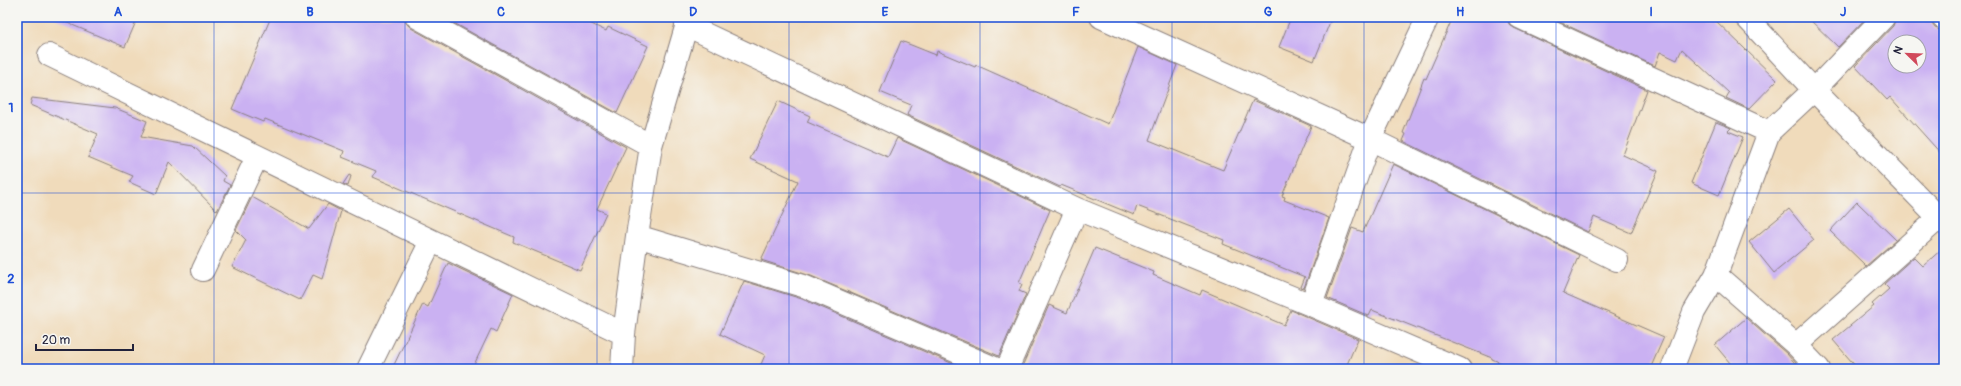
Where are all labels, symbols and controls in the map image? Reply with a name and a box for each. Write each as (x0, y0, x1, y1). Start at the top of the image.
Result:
text: A (114, 4, 123, 20)
text: B (306, 4, 314, 20)
text: C (497, 4, 505, 20)
text: D (689, 4, 697, 20)
text: E (882, 4, 889, 20)
text: F (1072, 4, 1080, 20)
text: G (1264, 4, 1273, 20)
text: H (1456, 4, 1464, 20)
text: I (1649, 4, 1653, 20)
text: J (1840, 4, 1846, 20)
north arrow (1887, 34, 1927, 74)
text: N (1891, 44, 1906, 56)
text: 1 (8, 100, 14, 116)
text: 2 (7, 271, 15, 287)
scale bar (36, 326, 133, 352)
text: 20 m (42, 333, 71, 348)

